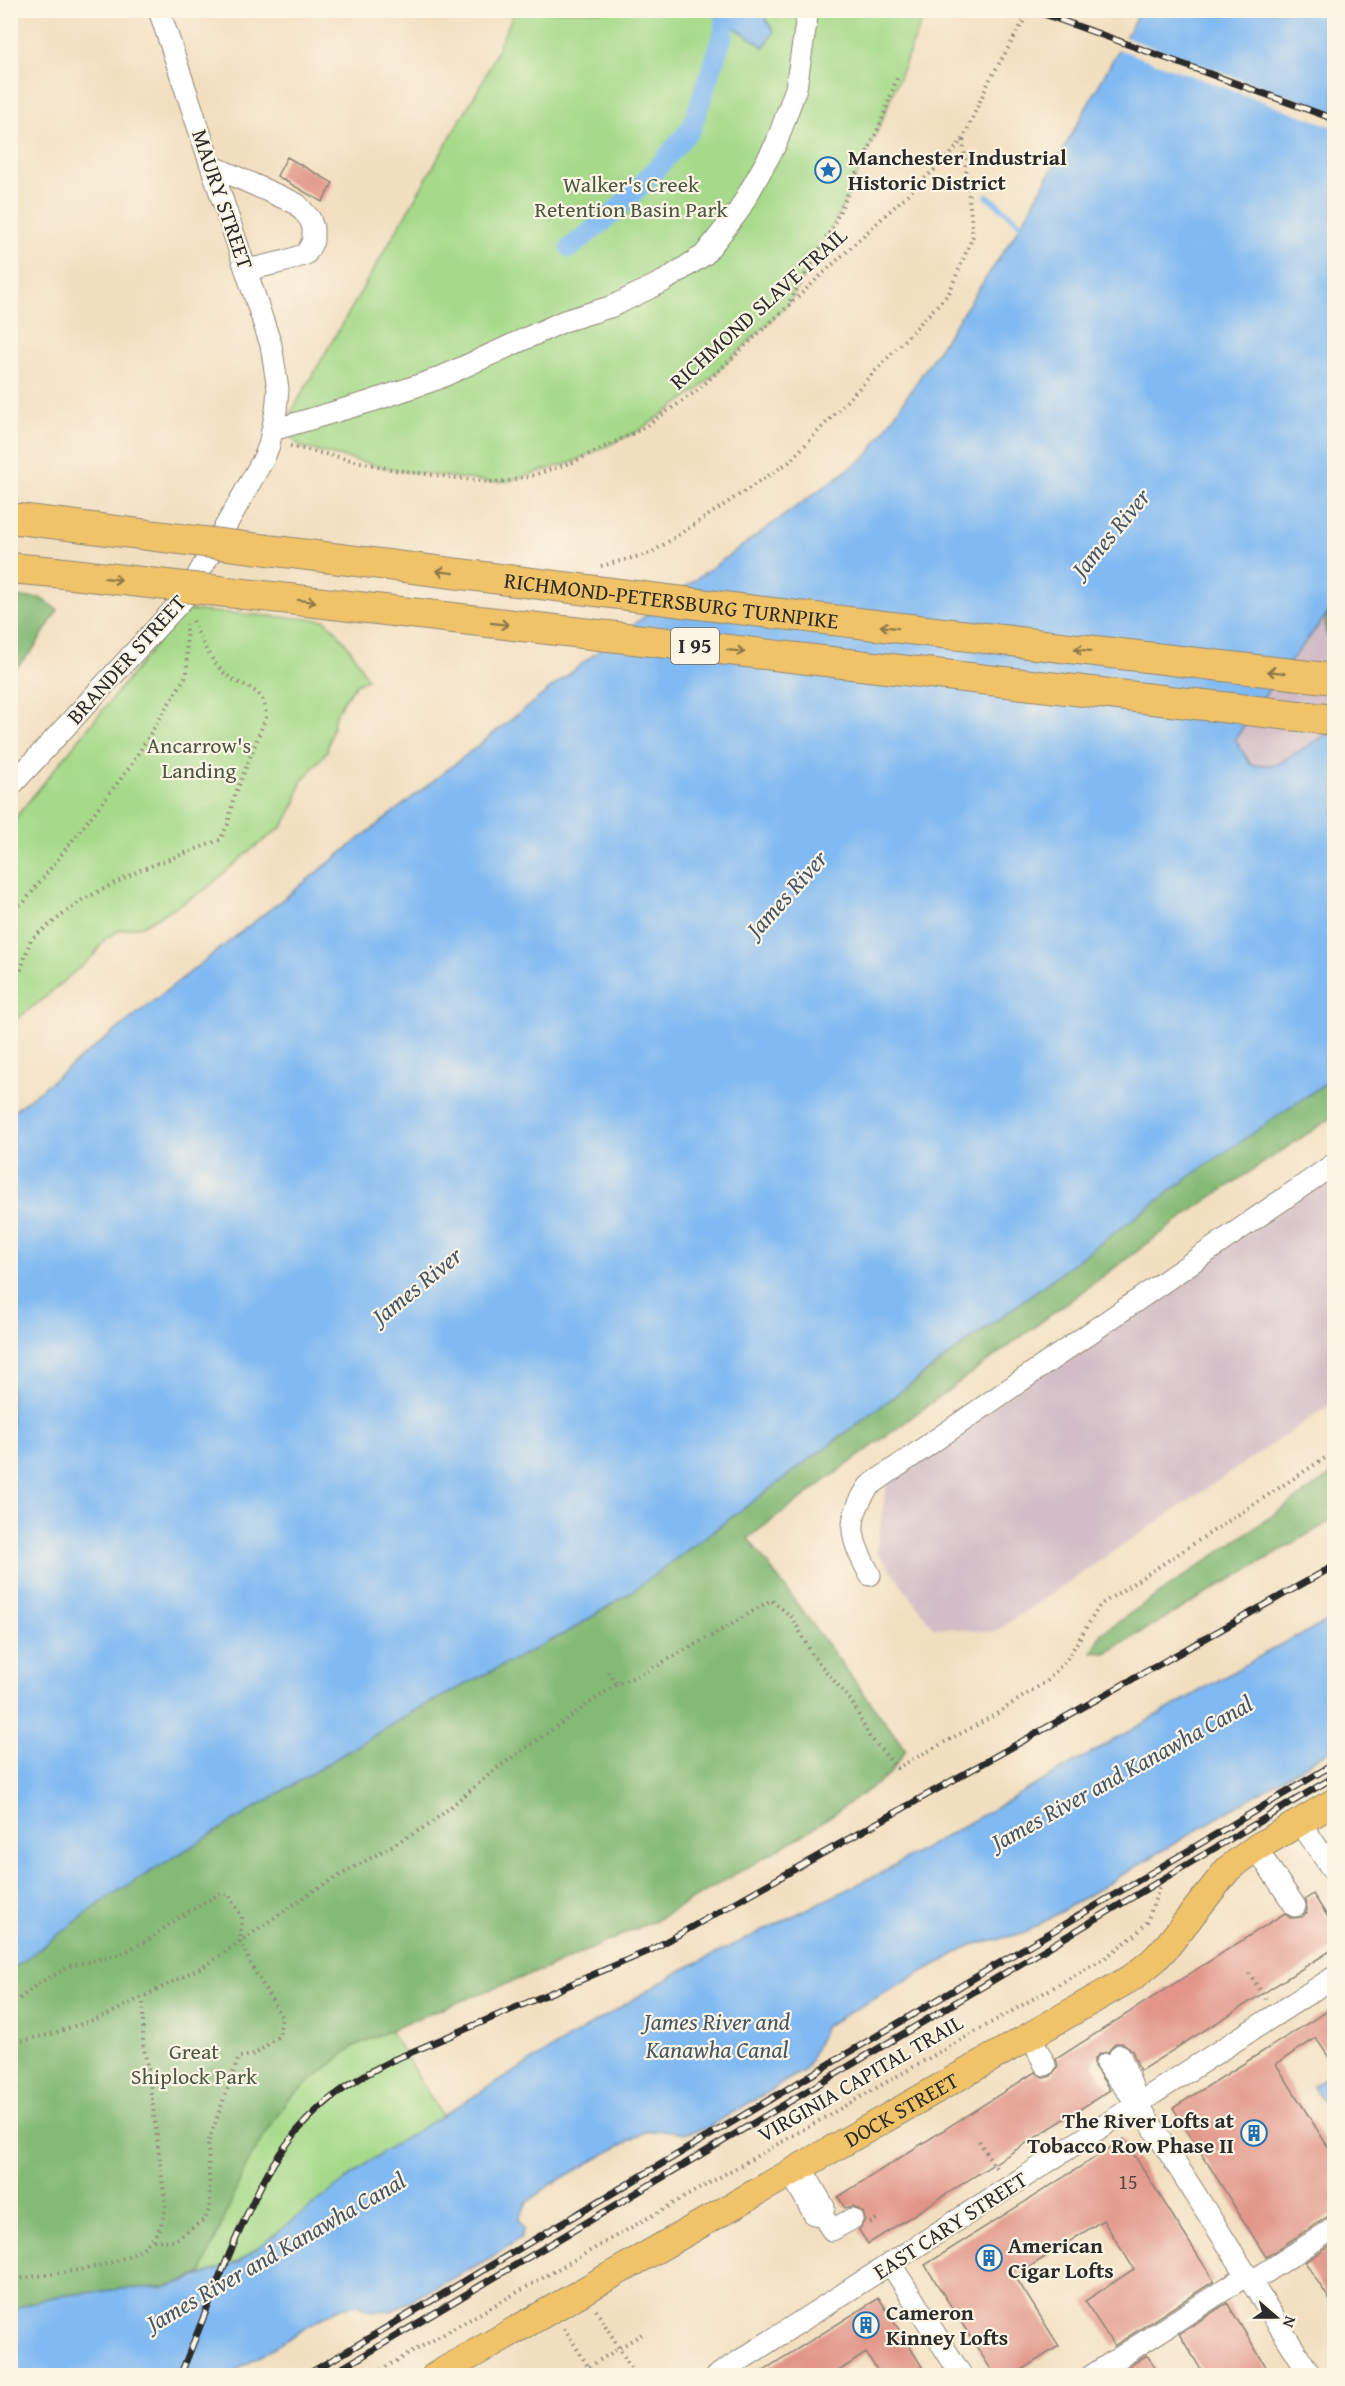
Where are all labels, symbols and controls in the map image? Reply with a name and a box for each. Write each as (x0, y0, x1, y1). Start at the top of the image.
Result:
street label: MAURY STREET (184, 125, 262, 273)
place label: Manchester Industrial Historic District (848, 141, 1067, 198)
place icon: Manchester Industrial Historic District (813, 155, 843, 185)
park label: Walker's Creek Retention Basin Park (534, 168, 728, 225)
street label: RICHMOND SLAVE TRAIL (662, 219, 854, 397)
water label: James River (1060, 480, 1159, 588)
street label: RICHMOND-PETERSBURG TURNPIKE (502, 564, 840, 637)
one-way arrow (436, 566, 456, 577)
one-way arrow (102, 574, 122, 585)
street label: BRANDER STREET (59, 587, 193, 731)
one-way arrow (296, 596, 316, 607)
one-way arrow (490, 618, 510, 629)
one-way arrow (880, 621, 900, 632)
road number: I 95 (671, 628, 719, 664)
one-way arrow (1073, 644, 1093, 655)
one-way arrow (725, 645, 745, 656)
one-way arrow (1267, 667, 1287, 678)
park label: Ancarrow's Landing (147, 729, 251, 786)
water label: James River (735, 841, 836, 948)
water label: James River (361, 1238, 470, 1335)
water label: James River and Kanawha Canal (981, 1686, 1259, 1861)
water label: James River and Kanawha Canal (640, 2004, 791, 2067)
street label: VIRGINIA CAPITAL TRAIL (752, 2006, 969, 2150)
park label: Great Shiplock Park (131, 2035, 258, 2092)
street label: DOCK STREET (838, 2064, 964, 2155)
place label: The River Lofts at Tobacco Row Phase II (1027, 2104, 1235, 2161)
building icon: The River Lofts at Tobacco Row Phase II (1239, 2118, 1269, 2148)
water label: James River and Kanawha Canal (136, 2163, 412, 2342)
street label: EAST CARY STREET (867, 2163, 1033, 2287)
house number: 15 (1118, 2167, 1138, 2196)
place label: American Cigar Lofts (1008, 2229, 1114, 2286)
building icon: American Cigar Lofts (974, 2243, 1004, 2273)
north arrow (1246, 2287, 1306, 2347)
place label: Cameron Kinney Lofts (886, 2296, 1008, 2353)
building icon: Cameron Kinney Lofts (851, 2310, 881, 2340)
text: N (1277, 2313, 1303, 2332)

